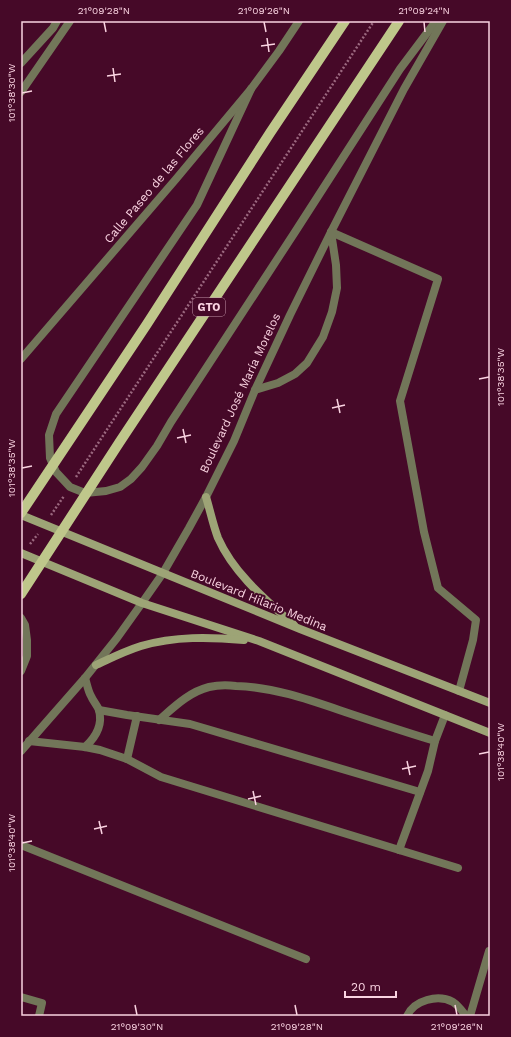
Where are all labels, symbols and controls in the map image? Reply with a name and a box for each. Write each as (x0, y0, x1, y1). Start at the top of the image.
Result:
text: 21°09'28"N (78, 5, 130, 16)
text: 21°09'26"N (238, 5, 290, 16)
text: 21°09'24"N (398, 5, 450, 16)
text: 101°38'30"W (6, 63, 17, 122)
street label: Calle Paseo de las Flores (101, 124, 207, 246)
road number: GTO (193, 298, 225, 316)
street label: Boulevard José María Morelos (197, 311, 283, 475)
text: 101°38'35"W (495, 347, 506, 406)
text: 101°38'35"W (6, 438, 17, 497)
street label: Boulevard Hilario Medina (189, 566, 329, 634)
text: 101°38'40"W (495, 723, 506, 781)
text: 101°38'40"W (6, 814, 17, 872)
scale bar (345, 973, 396, 999)
text: 20 m (351, 980, 381, 994)
text: 21°09'30"N (111, 1021, 163, 1032)
text: 21°09'28"N (271, 1021, 323, 1032)
text: 21°09'26"N (431, 1021, 483, 1032)

